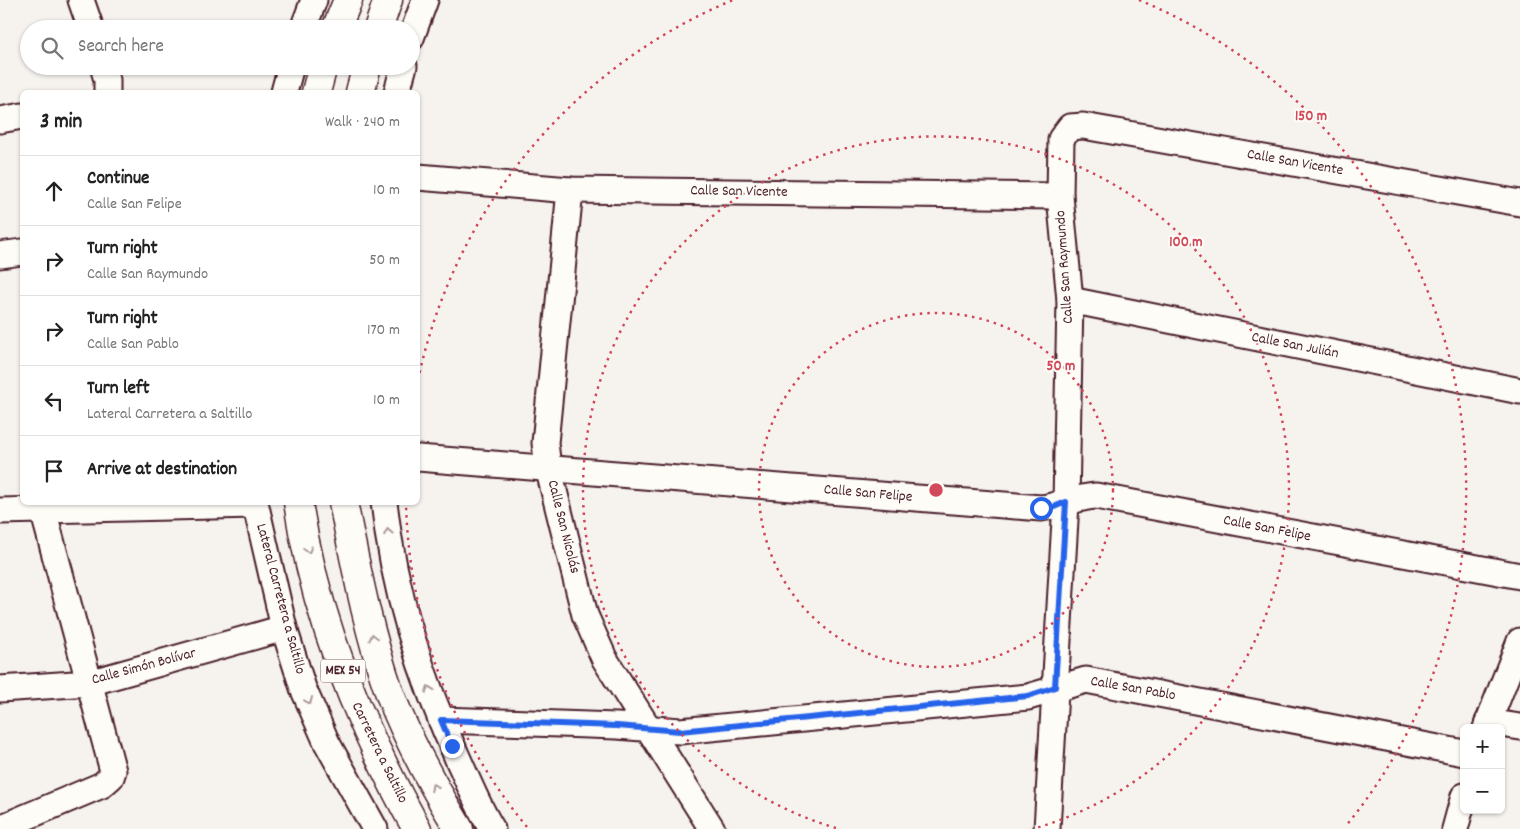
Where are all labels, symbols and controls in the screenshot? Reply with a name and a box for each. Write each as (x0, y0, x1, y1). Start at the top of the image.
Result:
search box (20, 20, 420, 75)
icon: search (38, 34, 66, 62)
text: Search here (78, 34, 164, 61)
text: 150 m (1295, 106, 1327, 128)
text: 3 min (40, 108, 82, 138)
text: Walk · 240 m (325, 111, 400, 134)
street label: Calle San Vicente (1245, 144, 1345, 182)
text: Continue (87, 166, 149, 193)
icon: ahead (40, 177, 68, 205)
text: 10 m (373, 179, 400, 202)
street label: Calle San Vicente (690, 180, 788, 204)
text: Calle San Felipe (87, 193, 182, 216)
street label: Calle San Raymundo (1050, 209, 1080, 324)
text: 100 m (1169, 232, 1203, 254)
text: Turn right (87, 236, 158, 263)
icon: right (40, 247, 68, 275)
text: 50 m (369, 249, 400, 272)
text: Calle San Raymundo (87, 263, 208, 286)
text: Turn right (87, 306, 158, 333)
icon: right (40, 317, 68, 345)
text: 170 m (367, 319, 400, 342)
street label: Calle San Julián (1250, 327, 1340, 365)
text: Calle San Pablo (87, 333, 179, 356)
text: 50 m (1047, 356, 1075, 378)
text: Turn left (87, 376, 150, 403)
icon: left (40, 387, 68, 415)
text: 10 m (373, 389, 400, 412)
text: Lateral Carretera a Saltillo (87, 403, 252, 426)
icon: arrive (40, 457, 68, 485)
text: Arrive at destination (87, 457, 237, 484)
street label: Calle San Nicolás (541, 478, 585, 576)
street label: Calle San Felipe (823, 479, 914, 509)
centre of rings (927, 481, 945, 499)
route start (1030, 497, 1053, 520)
street label: Calle San Felipe (1221, 510, 1313, 548)
street label: Lateral Carretera a Saltillo (249, 521, 311, 677)
one-way arrow (384, 528, 394, 536)
one-way arrow (302, 546, 313, 555)
one-way arrow (368, 634, 378, 642)
street label: Calle Simón Bolívar (89, 642, 199, 692)
road number: MEX 54 (320, 659, 366, 682)
street label: Calle San Pablo (1089, 671, 1178, 707)
one-way arrow (425, 685, 436, 694)
one-way arrow (302, 696, 313, 705)
street label: Carretera a Saltillo (345, 699, 413, 808)
map controls (1460, 724, 1505, 814)
button: + (1460, 724, 1505, 769)
route end (441, 735, 464, 758)
button: − (1460, 769, 1505, 814)
one-way arrow (430, 783, 440, 792)

